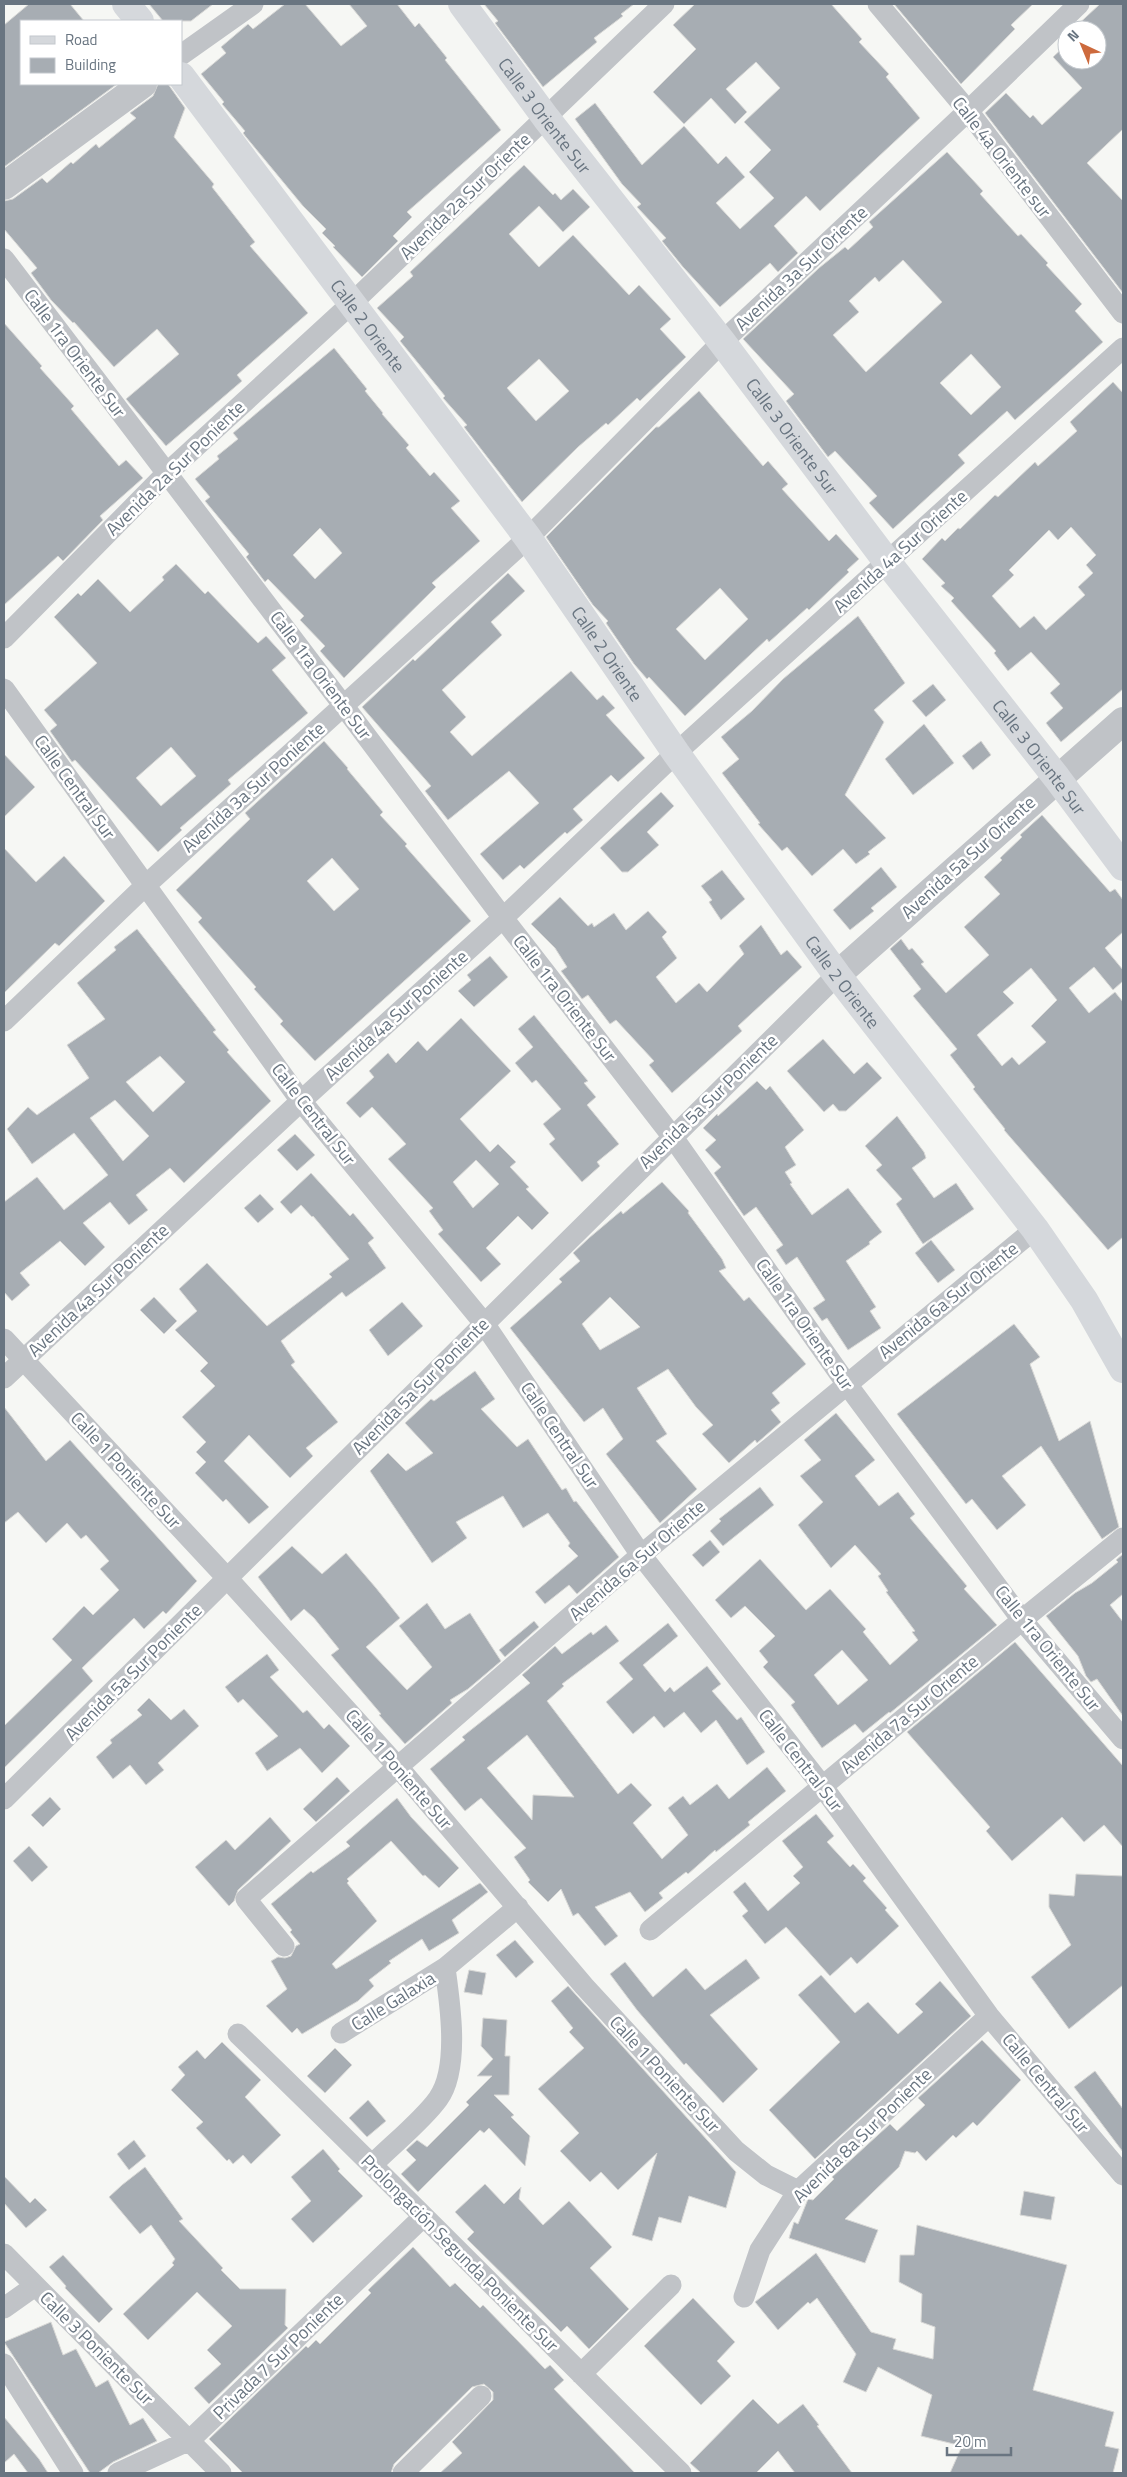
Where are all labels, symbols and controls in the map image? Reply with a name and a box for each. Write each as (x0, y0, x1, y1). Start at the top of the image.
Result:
legend (20, 20, 182, 85)
north arrow (1057, 20, 1107, 70)
text: N (1062, 24, 1083, 46)
text: Road (65, 28, 97, 51)
street label: Calle 3 Oriente Sur (492, 52, 598, 179)
text: Building (65, 53, 116, 76)
street label: Calle 4a Oriente sur (946, 91, 1058, 223)
street label: Avenida 2a Sur Oriente (393, 126, 537, 266)
street label: Avenida 3a Sur Oriente (729, 199, 873, 337)
street label: Calle 2 Oriente (324, 273, 412, 378)
street label: Calle 1ra Oriente Sur (18, 283, 132, 423)
street label: Calle 3 Oriente Sur (740, 372, 845, 500)
street label: Avenida 2a Sur Poniente (99, 394, 251, 542)
street label: Avenida 4a Sur Oriente (827, 483, 973, 619)
street label: Calle 2 Oriente (565, 600, 650, 707)
street label: Calle 1ra Oriente Sur (264, 605, 378, 745)
street label: Calle 3 Oriente Sur (986, 693, 1093, 820)
street label: Avenida 3a Sur Poniente (175, 715, 331, 859)
street label: Calle Central Sur (28, 729, 122, 845)
street label: Avenida 5a Sur Oriente (895, 789, 1041, 925)
street label: Calle 1ra Oriente Sur (507, 929, 623, 1067)
street label: Calle 2 Oriente (799, 930, 887, 1034)
street label: Avenida 4a Sur Poniente (318, 943, 474, 1087)
street label: Avenida 5a Sur Poniente (632, 1027, 784, 1175)
street label: Calle Central Sur (265, 1057, 363, 1171)
street label: Avenida 4a Sur Poniente (21, 1217, 175, 1363)
street label: Avenida 6a Sur Oriente (872, 1235, 1024, 1365)
street label: Calle 1ra Oriente Sur (749, 1253, 861, 1395)
street label: Avenida 5a Sur Poniente (345, 1311, 495, 1461)
street label: Calle Central Sur (514, 1376, 606, 1494)
street label: Calle 1 Poniente Sur (64, 1405, 188, 1535)
street label: Avenida 6a Sur Oriente (563, 1493, 711, 1627)
street label: Calle 1ra Oriente Sur (989, 1579, 1107, 1717)
street label: Avenida 5a Sur Poniente (58, 1597, 208, 1747)
street label: Avenida 7a Sur Oriente (834, 1648, 984, 1780)
street label: Calle 1 Poniente Sur (339, 1703, 459, 1835)
street label: Calle Central Sur (752, 1703, 850, 1817)
street label: Calle Galaxia (346, 1964, 440, 2038)
street label: Calle 1 Poniente Sur (603, 2009, 727, 2139)
street label: Calle Central Sur (996, 2027, 1096, 2139)
street label: Avenida 8a Sur Poniente (786, 2061, 938, 2209)
street label: Prolongación Segunda Poniente Sur (355, 2148, 565, 2358)
street label: Calle 3 Poniente Sur (34, 2285, 160, 2411)
street label: Privada 7 Sur Poniente (207, 2286, 349, 2426)
scale bar (947, 2424, 1011, 2456)
text: 20 m (954, 2430, 987, 2453)

